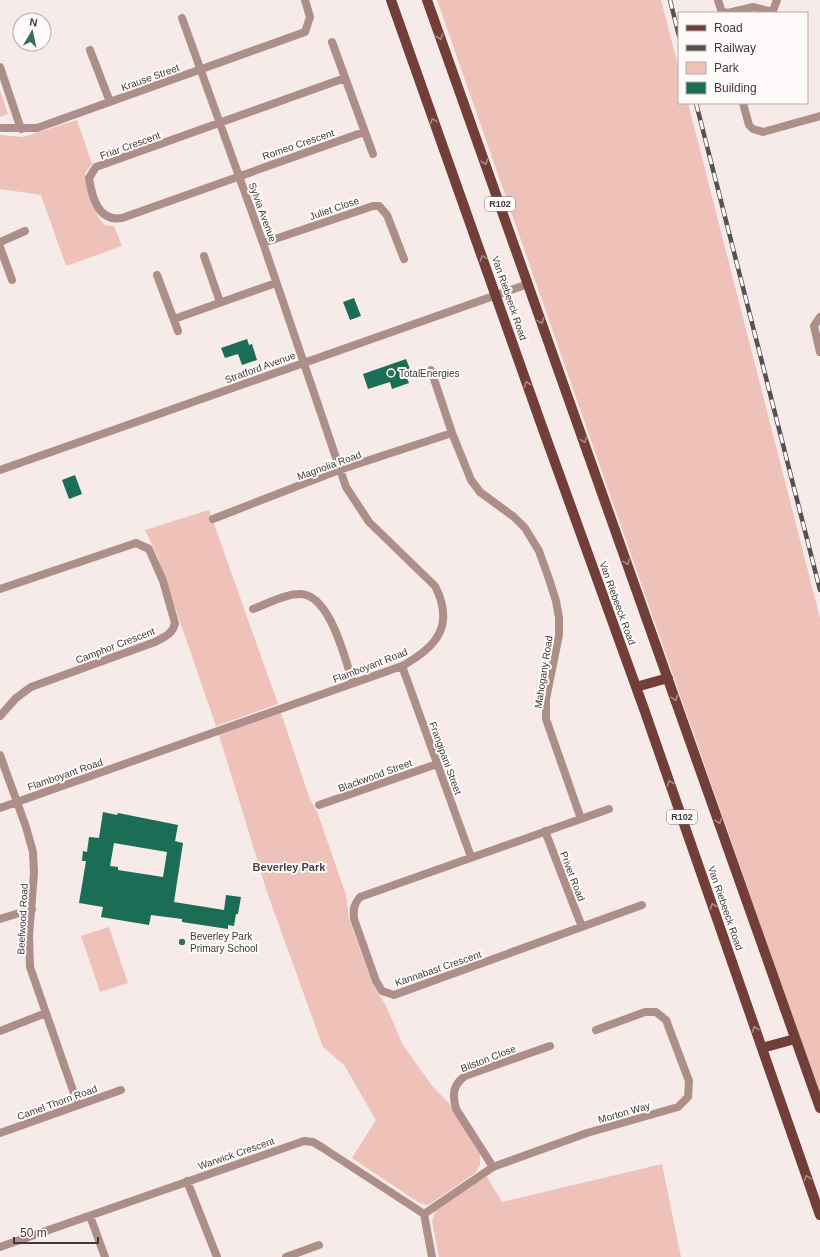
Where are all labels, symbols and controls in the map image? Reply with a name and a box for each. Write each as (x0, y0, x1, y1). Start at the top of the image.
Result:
north arrow (12, 12, 52, 52)
legend (678, 12, 808, 104)
text: N (29, 16, 38, 29)
text: Road (714, 21, 743, 35)
one-way arrow (436, 33, 444, 40)
text: Railway (714, 41, 756, 55)
text: Park (714, 61, 740, 75)
street label: Krause Street (120, 62, 181, 93)
text: Building (714, 81, 757, 95)
one-way arrow (429, 118, 438, 125)
street label: Romeo Crescent (261, 127, 336, 162)
street label: Friar Crescent (99, 129, 162, 161)
one-way arrow (480, 158, 488, 165)
street label: Sylvia Avenue (247, 181, 279, 244)
street label: Juliet Close (308, 195, 361, 222)
road number: R102 (485, 197, 515, 211)
one-way arrow (479, 254, 487, 261)
street label: Van Riebeeck Road (490, 255, 529, 342)
one-way arrow (536, 317, 544, 324)
street label: Stratford Avenue (223, 349, 297, 385)
marker: TotalEnergies (386, 368, 396, 378)
place label: TotalEnergies (399, 368, 460, 379)
one-way arrow (523, 381, 532, 388)
one-way arrow (579, 436, 587, 443)
street label: Magnolia Road (296, 449, 363, 482)
one-way arrow (622, 559, 631, 566)
street label: Van Riebeeck Road (597, 560, 638, 646)
street label: Camphor Crescent (74, 625, 157, 666)
street label: Mahogany Road (532, 635, 555, 709)
street label: Flamboyant Road (331, 646, 409, 685)
one-way arrow (671, 694, 679, 701)
street label: Frangipani Street (427, 720, 464, 796)
street label: Flamboyant Road (26, 756, 104, 793)
street label: Blackwood Street (337, 757, 414, 794)
one-way arrow (666, 780, 675, 787)
road number: R102 (667, 810, 697, 824)
one-way arrow (714, 817, 722, 824)
street label: Privet Road (558, 850, 587, 903)
district label: Beverley Park (253, 861, 326, 873)
street label: Van Riebeeck Road (706, 865, 745, 952)
street label: Beefwood Road (15, 883, 30, 955)
one-way arrow (709, 902, 717, 909)
place label: Beverley Park Primary School (190, 931, 258, 954)
marker: Beverley Park Primary School (177, 937, 187, 947)
street label: Kannabast Crescent (394, 948, 483, 988)
one-way arrow (752, 1025, 760, 1032)
street label: Bilston Close (459, 1043, 518, 1074)
street label: Camel Thorn Road (16, 1083, 99, 1122)
street label: Morton Way (597, 1100, 651, 1125)
street label: Warwick Crescent (196, 1135, 276, 1172)
one-way arrow (803, 1174, 812, 1181)
scale bar (14, 1219, 98, 1245)
text: 50 m (20, 1226, 47, 1240)

